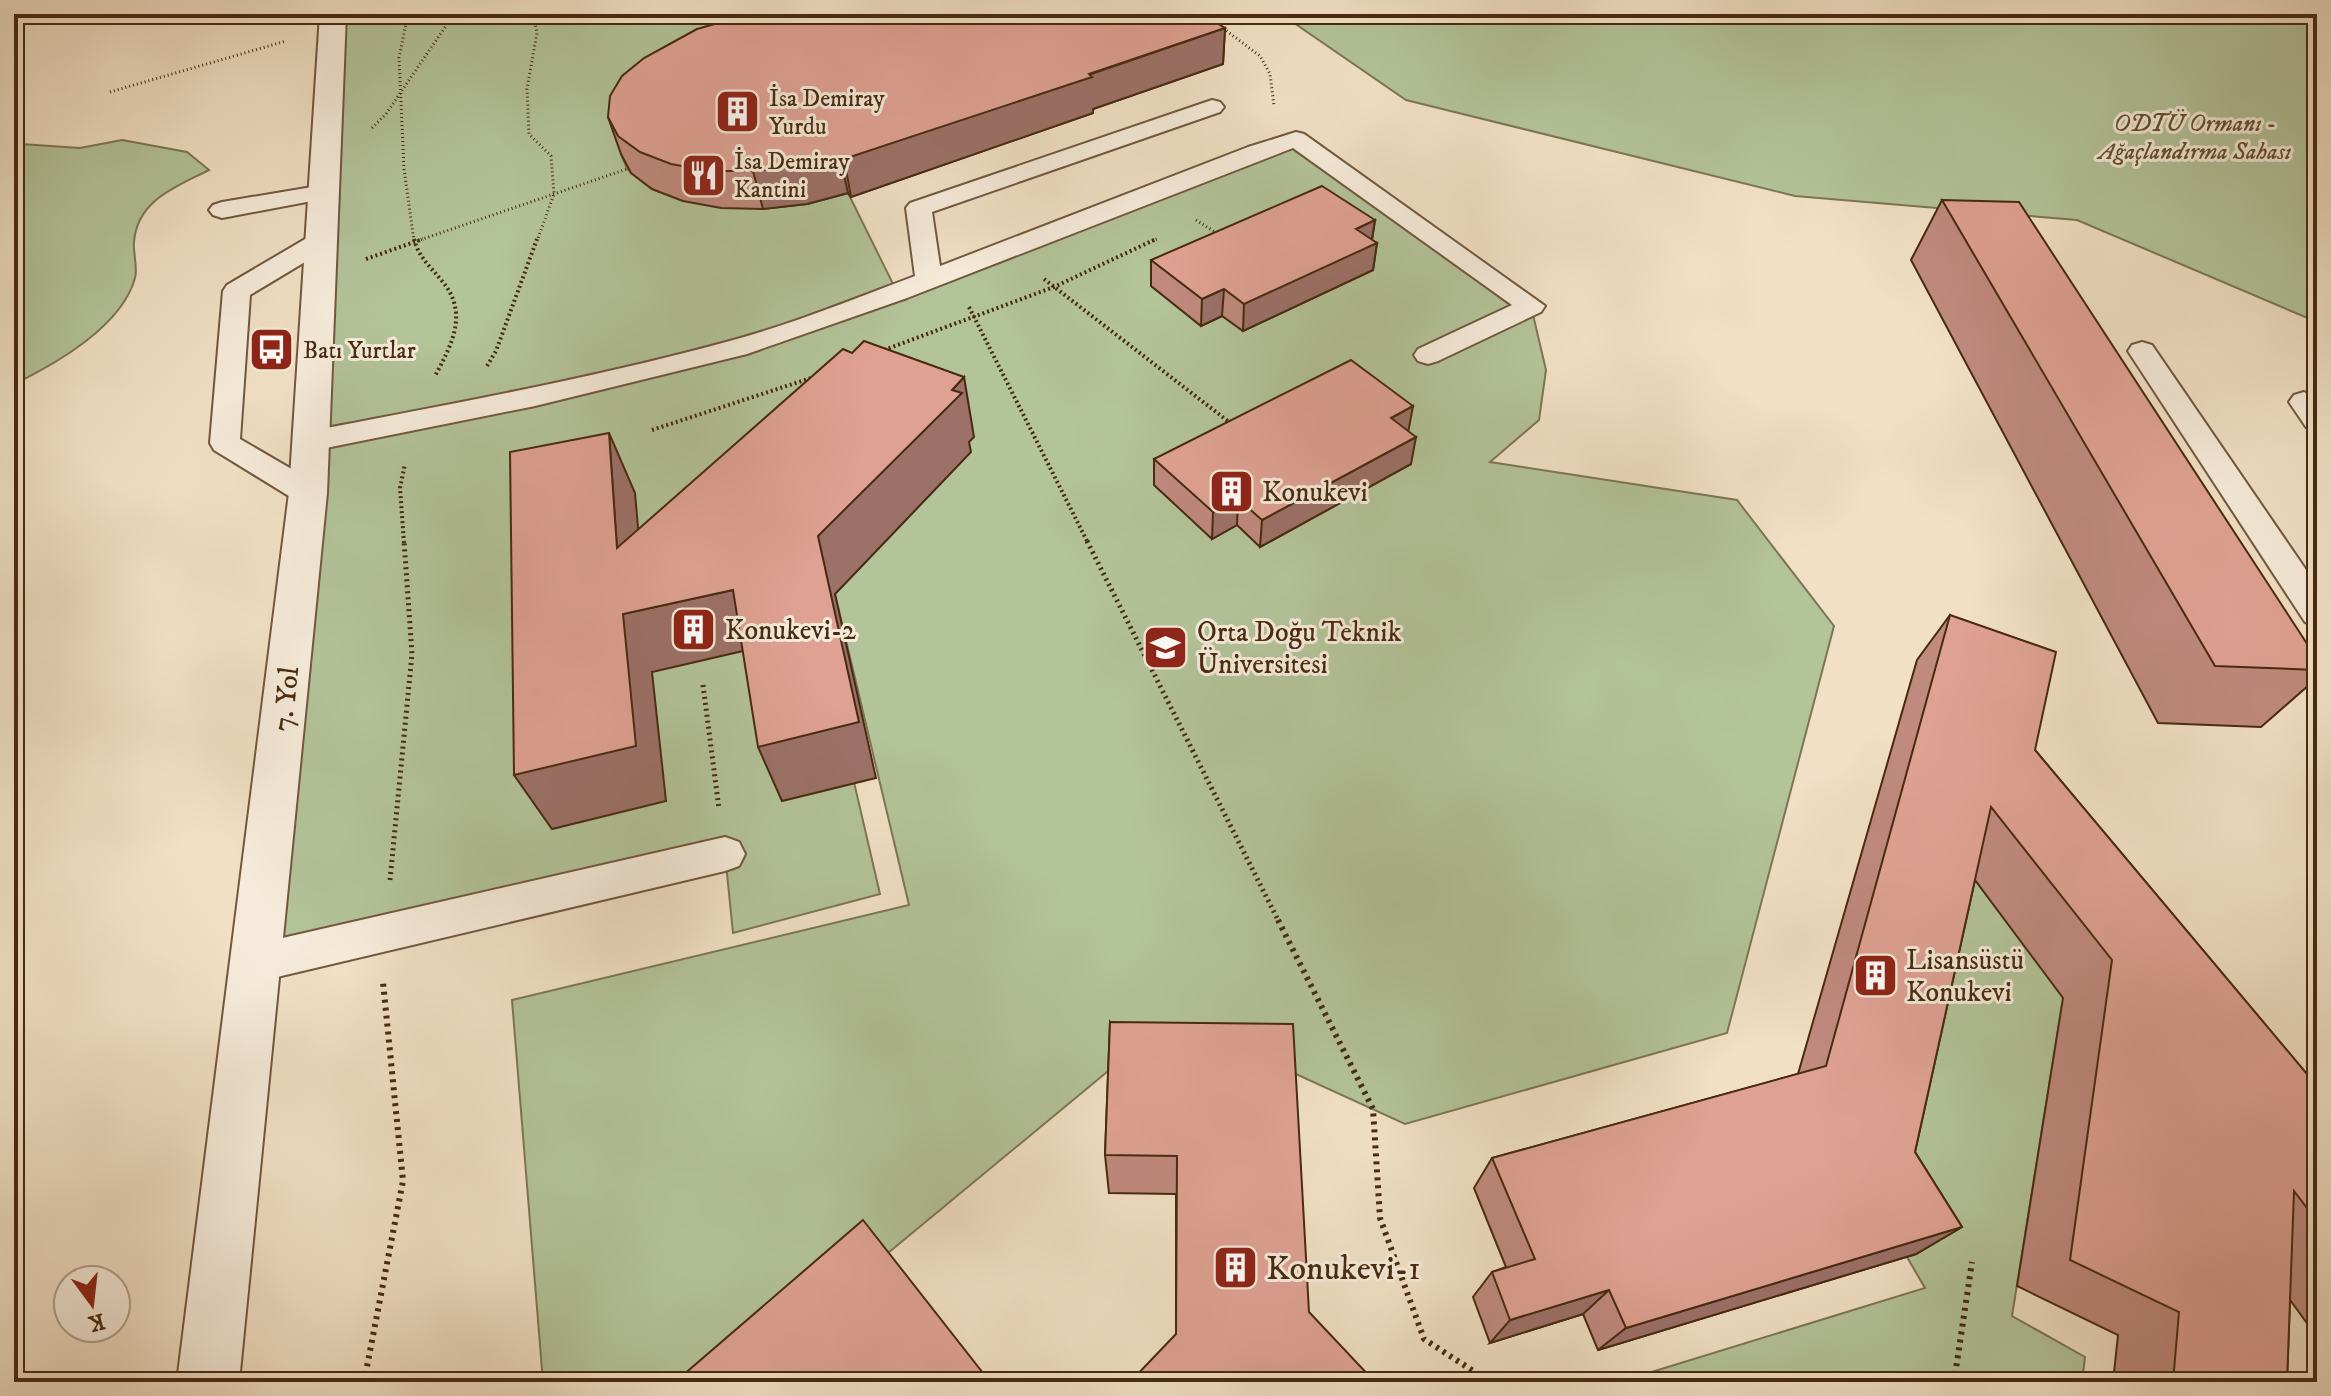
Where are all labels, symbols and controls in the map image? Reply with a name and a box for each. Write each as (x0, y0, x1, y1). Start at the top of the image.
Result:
place label: İsa Demiray Yurdu (769, 83, 885, 142)
building icon: İsa Demiray Yurdu (714, 88, 762, 136)
park label: ODTÜ Ormanı - Ağaçlandırma Sahası (2096, 109, 2291, 167)
place label: İsa Demiray Kantini (734, 146, 850, 205)
restaurant icon: İsa Demiray Kantini (679, 151, 727, 199)
bus stop icon: Batı Yurtlar (248, 326, 296, 374)
place label: Batı Yurtlar (303, 336, 416, 366)
building icon: Konukevi (1207, 467, 1255, 515)
place label: Konukevi (1262, 475, 1368, 510)
building icon: Konukevi-2 (670, 605, 718, 653)
place label: Konukevi-2 (725, 613, 856, 648)
place label: Orta Doğu Teknik Üniversitesi (1197, 615, 1401, 682)
school or university icon: Orta Doğu Teknik Üniversitesi (1142, 623, 1190, 671)
street label: 7. Yol (266, 664, 307, 733)
place label: Lisansüstü Konukevi (1906, 943, 2024, 1010)
building icon: Lisansüstü Konukevi (1851, 951, 1899, 999)
building icon: Konukevi-1 (1211, 1243, 1259, 1291)
place label: Konukevi-1 (1266, 1248, 1421, 1290)
north arrow (52, 1264, 132, 1344)
text: K (85, 1307, 108, 1337)

